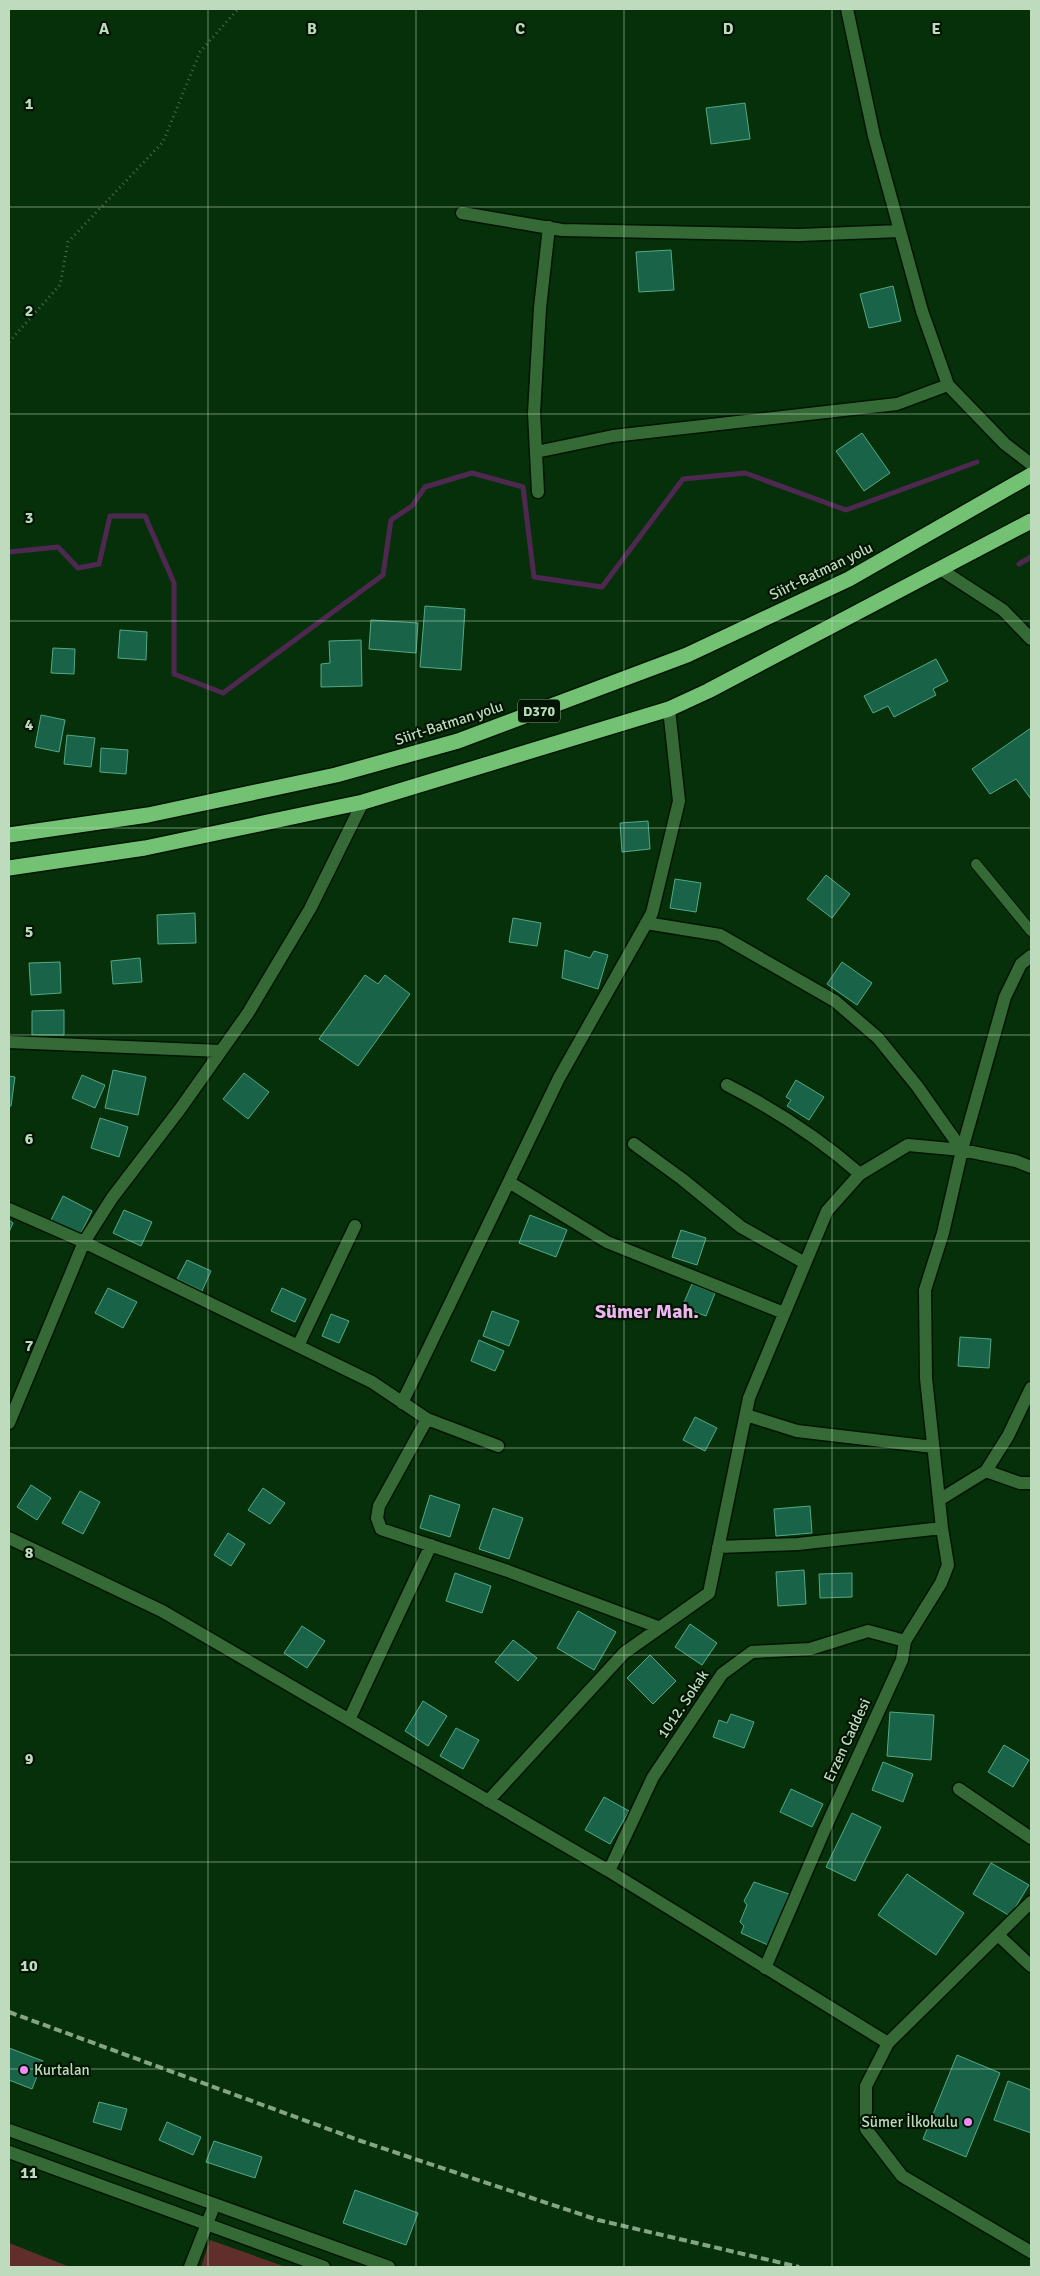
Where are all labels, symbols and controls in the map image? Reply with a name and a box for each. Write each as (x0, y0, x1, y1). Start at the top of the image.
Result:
text: A (99, 19, 110, 39)
text: B (307, 19, 317, 39)
text: C (515, 19, 525, 39)
text: D (723, 19, 734, 39)
text: E (931, 19, 941, 39)
text: 1 (25, 94, 34, 114)
text: 2 (25, 301, 33, 321)
text: 3 (25, 508, 33, 528)
street label: Siirt-Batman yolu (766, 538, 876, 604)
street label: Siirt-Batman yolu (393, 697, 505, 749)
road number: D370 (518, 699, 560, 722)
text: 4 (25, 715, 34, 735)
text: 5 (25, 922, 33, 942)
text: 6 (25, 1129, 34, 1149)
district label: Sümer Mah. (595, 1299, 699, 1324)
text: 7 (25, 1336, 34, 1356)
text: 8 (25, 1543, 34, 1563)
street label: 1012. Sokak (654, 1666, 713, 1742)
street label: Erzen Caddesi (820, 1695, 874, 1785)
text: 9 (25, 1749, 34, 1769)
text: 10 (20, 1956, 38, 1976)
place label: Kurtalan (34, 2061, 90, 2079)
marker: Kurtalan (18, 2064, 30, 2076)
place label: Sümer İlkokulu (861, 2113, 958, 2131)
marker: Sümer İlkokulu (962, 2116, 974, 2128)
text: 11 (20, 2163, 38, 2183)

